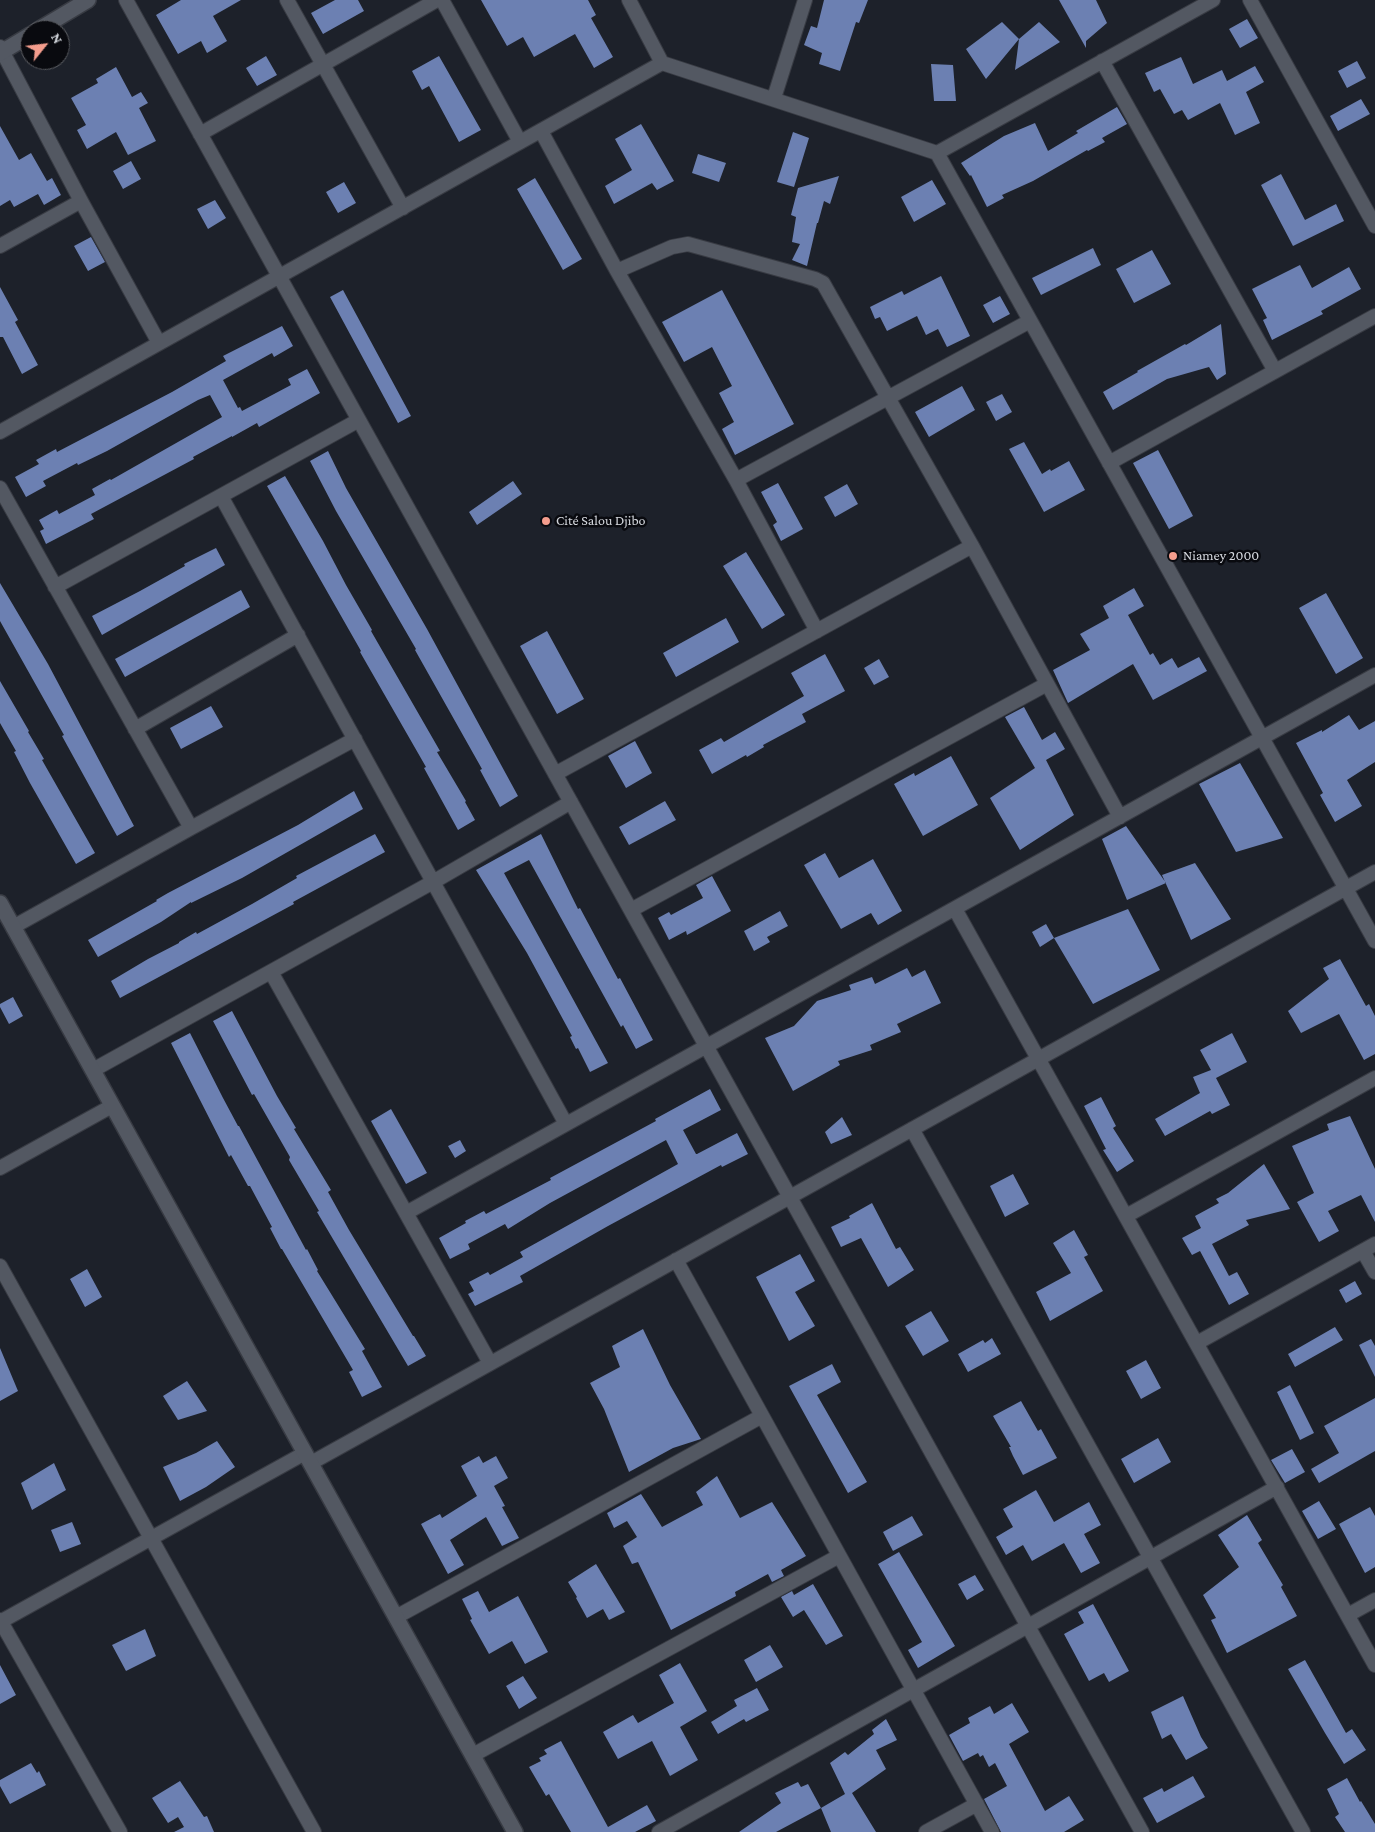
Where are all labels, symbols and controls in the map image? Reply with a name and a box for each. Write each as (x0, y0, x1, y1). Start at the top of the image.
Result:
north arrow (20, 20, 70, 70)
text: N (48, 30, 67, 46)
place label: Cité Salou Djibo (556, 513, 646, 529)
marker: Cité Salou Djibo (540, 515, 552, 527)
place label: Niamey 2000 (1183, 548, 1259, 564)
marker: Niamey 2000 (1167, 550, 1179, 562)

